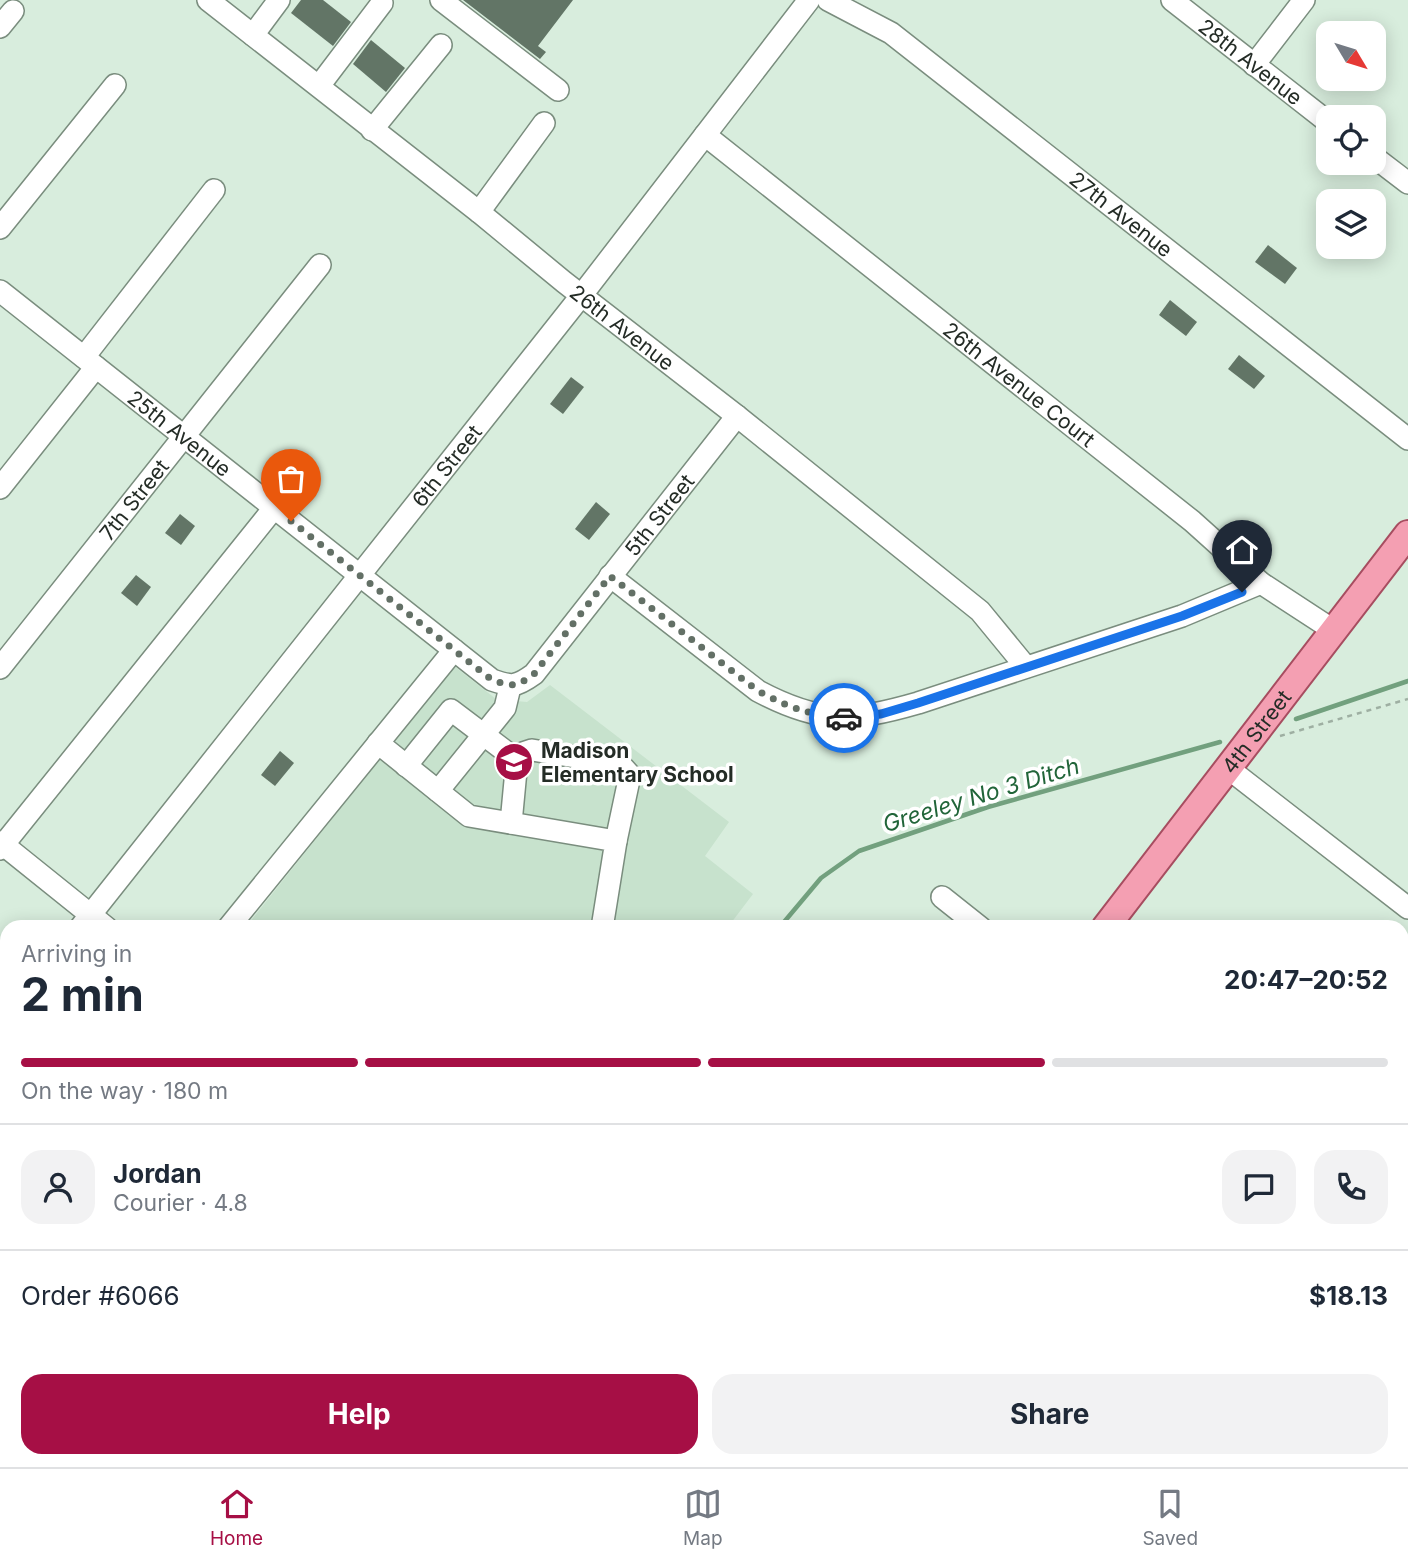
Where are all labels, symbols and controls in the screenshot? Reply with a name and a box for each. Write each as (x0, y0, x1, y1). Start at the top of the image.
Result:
street label: 28th Avenue (1194, 13, 1308, 110)
north arrow (1316, 21, 1386, 91)
map controls (1316, 21, 1386, 259)
button: locate (1316, 105, 1386, 175)
street label: 27th Avenue (1065, 166, 1178, 262)
button: layers (1316, 189, 1386, 259)
street label: 26th Avenue (565, 279, 679, 375)
street label: 26th Avenue Court (939, 316, 1100, 452)
street label: 25th Avenue (123, 385, 236, 481)
street label: 6th Street (406, 420, 487, 512)
pin (261, 449, 321, 521)
street label: 7th Street (94, 454, 174, 545)
icon: bag (272, 460, 310, 498)
street label: 5th Street (619, 469, 699, 561)
pin (1212, 520, 1272, 592)
icon: home (1223, 531, 1261, 569)
courier (809, 683, 879, 753)
street label: 4th Street (1216, 685, 1296, 778)
icon: car (825, 699, 863, 737)
place label: Madison Elementary School (541, 738, 734, 787)
school or university icon: Madison Elementary School (493, 741, 535, 783)
water label: Greeley No 3 Ditch (879, 752, 1083, 838)
text: Arriving in (21, 940, 132, 968)
text: 20:47–20:52 (1224, 964, 1388, 995)
text: 2 min (21, 966, 144, 1022)
text: On the way · 180 m (21, 1077, 228, 1105)
button: person (21, 1150, 95, 1224)
button: chat (1222, 1150, 1296, 1224)
button: phone (1314, 1150, 1388, 1224)
text: Jordan (113, 1158, 202, 1189)
text: Courier · 4.8 (113, 1189, 248, 1217)
text: Order #6066 (21, 1280, 180, 1311)
text: $18.13 (1309, 1280, 1388, 1311)
button: Help (21, 1374, 698, 1454)
button: Share (712, 1374, 1388, 1454)
tab: Home (210, 1485, 263, 1550)
tab: Map (683, 1485, 723, 1550)
tab: Saved (1142, 1485, 1198, 1550)

